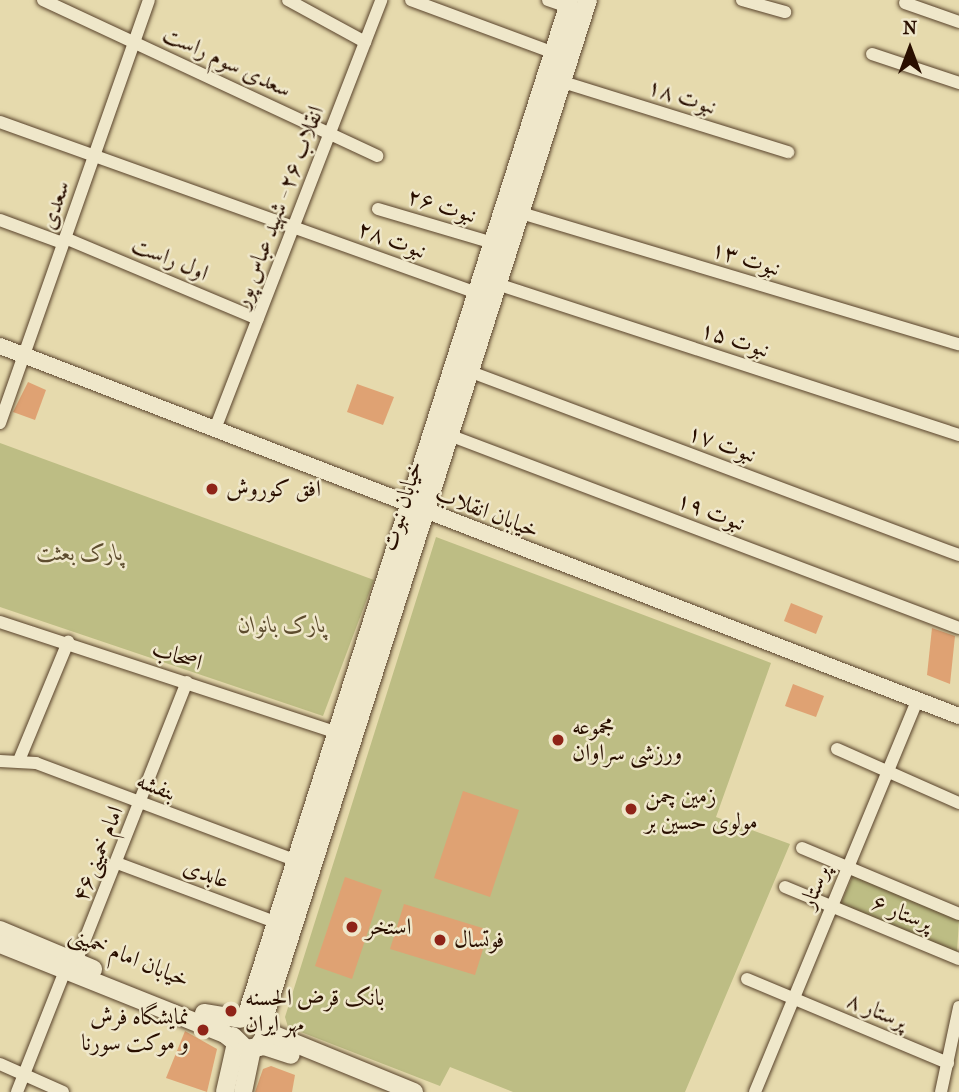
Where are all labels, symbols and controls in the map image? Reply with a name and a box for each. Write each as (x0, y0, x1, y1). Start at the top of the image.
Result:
north arrow (875, 14, 945, 84)
text: N (903, 17, 917, 39)
street label: سعدی سوم راست (158, 20, 296, 104)
street label: نبوت ۱۸ (644, 73, 720, 121)
street label: انقلاب ۲۶ - شهید عباس پور (228, 102, 330, 312)
street label: سعدی (34, 177, 76, 233)
street label: نبوت ۲۶ (404, 182, 480, 230)
street label: نبوت ۲۸ (354, 215, 430, 265)
street label: اول راست (128, 231, 212, 287)
street label: نبوت ۱۳ (708, 235, 784, 283)
street label: نبوت ۱۵ (697, 316, 773, 364)
street label: نبوت ۱۷ (684, 419, 760, 469)
street label: خیابان نبوت (375, 457, 429, 555)
place label: افق کوروش (226, 475, 321, 503)
street label: خیابان انقلاب (431, 480, 543, 544)
marker: افق کوروش (204, 481, 220, 497)
street label: نبوت ۱۹ (673, 486, 749, 538)
park label: پارک بعثت (37, 539, 123, 567)
park label: پارک بانوان (238, 611, 326, 639)
street label: اصحاب (148, 635, 206, 677)
place label: مجموعه ورزشی سراوان (572, 713, 682, 767)
marker: مجموعه ورزشی سراوان (550, 732, 566, 748)
street label: بنفشه (132, 767, 180, 807)
place label: زمین چمن مولوی حسین بر (645, 782, 758, 836)
marker: زمین چمن مولوی حسین بر (623, 801, 639, 817)
street label: امام خمینی۴۶ (66, 802, 130, 906)
street label: عابدی (179, 853, 233, 895)
street label: پرستار (794, 861, 836, 913)
street label: پرستار ۶ (868, 889, 936, 937)
place label: استخر (366, 913, 412, 941)
marker: استخر (344, 919, 360, 935)
street label: خیابان امام خمینی (65, 920, 193, 994)
place label: فوتسال (454, 926, 504, 954)
marker: فوتسال (432, 932, 448, 948)
place label: بانک قرض الحسنه مهر ایران (245, 984, 384, 1038)
street label: پرستار ۸ (843, 986, 911, 1036)
place label: نمایشگاه فرش و موکت سورنا (81, 1003, 189, 1057)
marker: بانک قرض الحسنه مهر ایران (223, 1003, 239, 1019)
marker: نمایشگاه فرش و موکت سورنا (195, 1022, 211, 1038)

